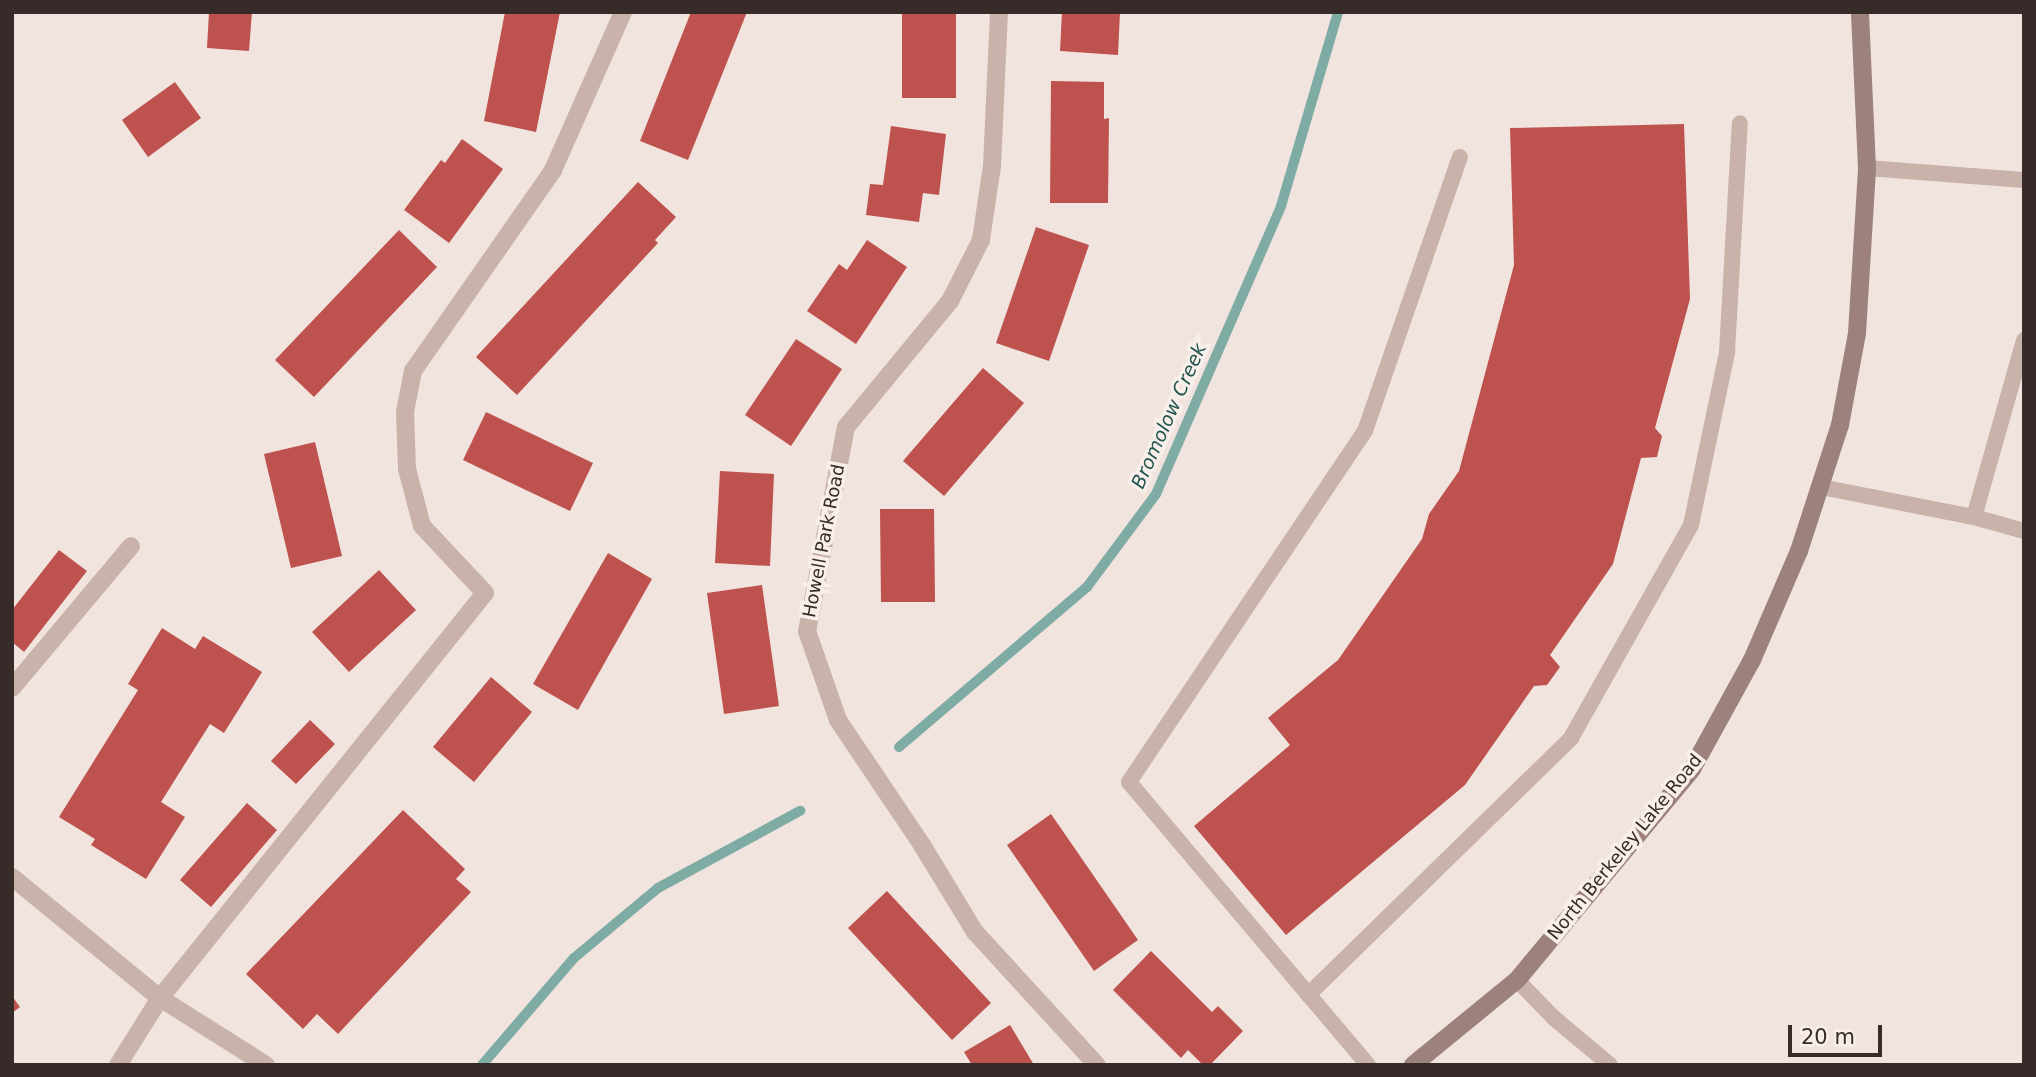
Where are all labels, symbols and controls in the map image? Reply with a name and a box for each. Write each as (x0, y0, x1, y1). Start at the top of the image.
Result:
water label: Bromolow Creek (1127, 340, 1211, 492)
street label: Howell Park Road (799, 462, 849, 620)
street label: North Berkeley Lake Road (1543, 750, 1707, 944)
scale bar (1791, 1010, 1885, 1054)
text: 20 m (1801, 1025, 1855, 1049)

